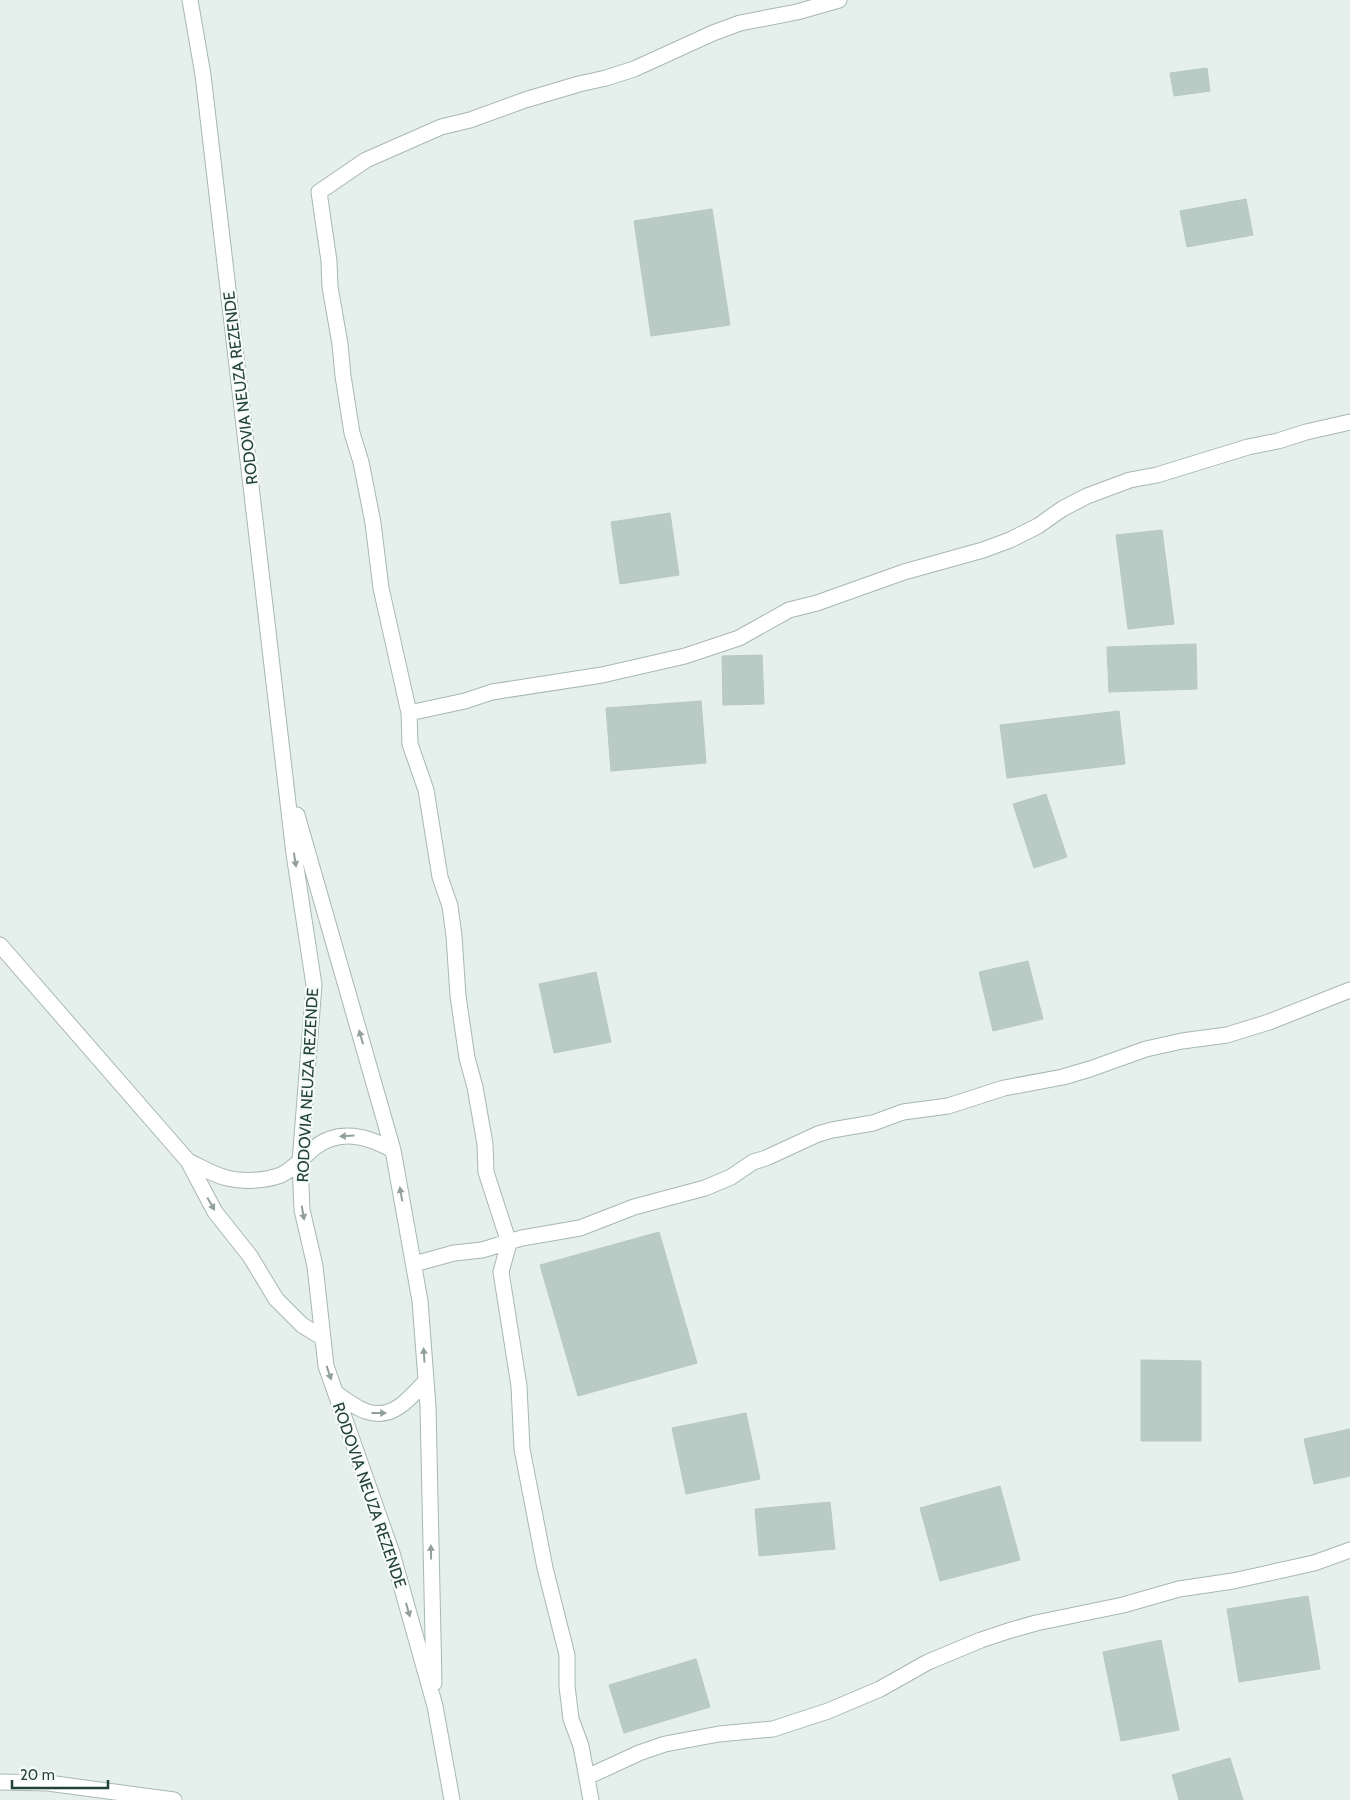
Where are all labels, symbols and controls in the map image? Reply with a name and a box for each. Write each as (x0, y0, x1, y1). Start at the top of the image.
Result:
street label: RODOVIA NEUZA REZENDE (219, 290, 262, 486)
one-way arrow (292, 853, 300, 869)
street label: RODOVIA NEUZA REZENDE (293, 987, 322, 1183)
one-way arrow (357, 1029, 365, 1044)
one-way arrow (339, 1132, 355, 1140)
one-way arrow (397, 1187, 405, 1202)
one-way arrow (207, 1197, 215, 1212)
one-way arrow (300, 1206, 308, 1222)
one-way arrow (420, 1347, 428, 1363)
one-way arrow (325, 1366, 333, 1381)
street label: RODOVIA NEUZA REZENDE (329, 1400, 410, 1590)
one-way arrow (371, 1409, 387, 1417)
one-way arrow (427, 1544, 435, 1560)
one-way arrow (405, 1603, 413, 1618)
scale bar (12, 1758, 109, 1790)
text: 20 m (20, 1766, 55, 1784)

